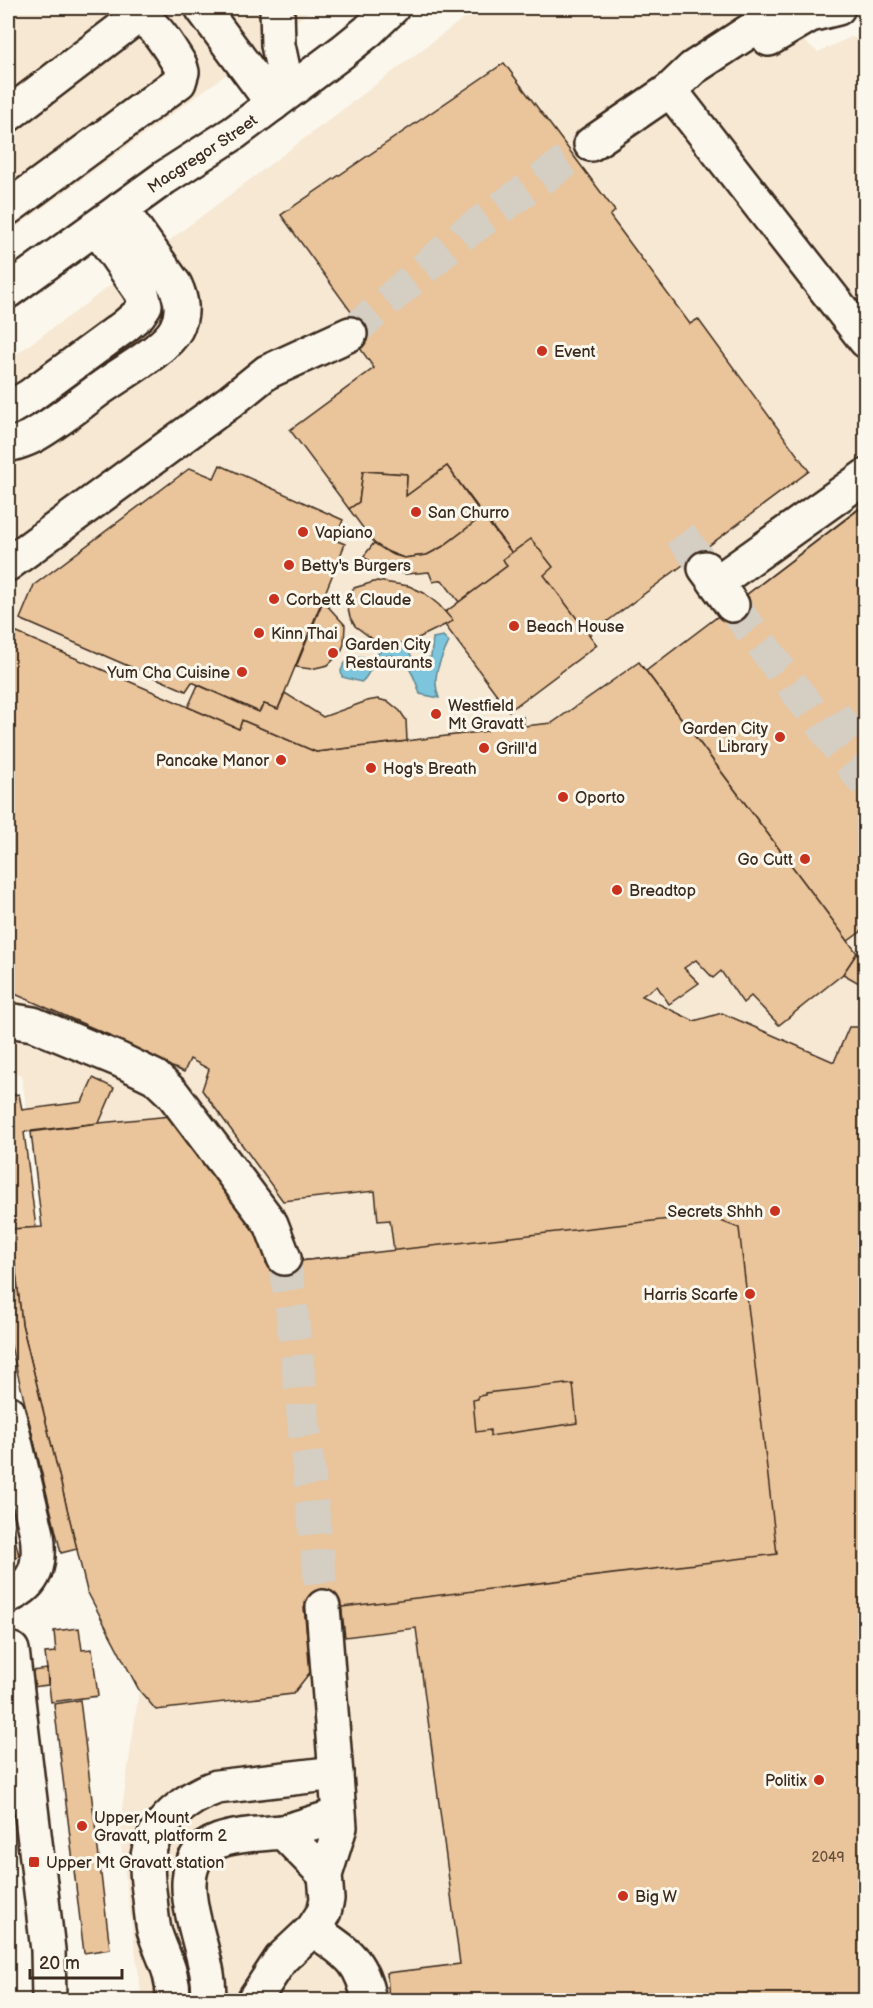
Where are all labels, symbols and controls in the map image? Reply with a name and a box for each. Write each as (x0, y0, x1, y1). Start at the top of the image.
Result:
street label: Macgregor Street (144, 111, 261, 198)
place label: Event (554, 343, 596, 362)
marker: Event (535, 344, 549, 358)
place label: San Churro (428, 504, 509, 523)
marker: San Churro (409, 505, 423, 519)
place label: Vapiano (315, 524, 373, 543)
marker: Vapiano (296, 525, 310, 539)
place label: Betty's Burgers (301, 557, 411, 576)
marker: Betty's Burgers (282, 558, 296, 572)
place label: Corbett & Claude (286, 591, 412, 610)
marker: Corbett & Claude (267, 592, 281, 606)
place label: Beach House (526, 618, 625, 637)
marker: Beach House (507, 619, 521, 633)
place label: Kinn Thai (271, 625, 338, 644)
marker: Kinn Thai (252, 626, 266, 640)
place label: Garden City Restaurants (345, 636, 432, 673)
marker: Garden City Restaurants (326, 646, 340, 660)
place label: Yum Cha Cuisine (106, 664, 231, 683)
marker: Yum Cha Cuisine (235, 665, 249, 679)
place label: Westfield Mt Gravatt (448, 697, 524, 734)
marker: Westfield Mt Gravatt (429, 707, 443, 721)
place label: Garden City Library (682, 720, 769, 757)
marker: Garden City Library (773, 730, 787, 744)
place label: Grill'd (496, 740, 537, 759)
marker: Grill'd (477, 741, 491, 755)
place label: Pancake Manor (156, 752, 269, 771)
marker: Pancake Manor (274, 753, 288, 767)
place label: Hog's Breath (383, 760, 477, 779)
marker: Hog's Breath (364, 761, 378, 775)
place label: Oporto (575, 789, 625, 808)
marker: Oporto (556, 790, 570, 804)
place label: Go Cutt (737, 851, 793, 870)
marker: Go Cutt (798, 852, 812, 866)
place label: Breadtop (629, 882, 696, 901)
marker: Breadtop (610, 883, 624, 897)
place label: Secrets Shhh (667, 1203, 763, 1222)
marker: Secrets Shhh (768, 1204, 782, 1218)
place label: Harris Scarfe (643, 1286, 739, 1305)
marker: Harris Scarfe (743, 1287, 757, 1301)
place label: Politix (765, 1772, 808, 1791)
marker: Politix (812, 1773, 826, 1787)
place label: Upper Mount Gravatt, platform 2 (94, 1809, 228, 1846)
marker: Upper Mount Gravatt, platform 2 (75, 1819, 89, 1833)
house number: 2049 (811, 1849, 845, 1866)
place label: Upper Mt Gravatt station (46, 1854, 224, 1873)
marker: Upper Mt Gravatt station (27, 1855, 41, 1869)
place label: Big W (635, 1888, 678, 1907)
marker: Big W (616, 1889, 630, 1903)
scale bar (30, 1942, 122, 1980)
text: 20 m (39, 1953, 80, 1974)

